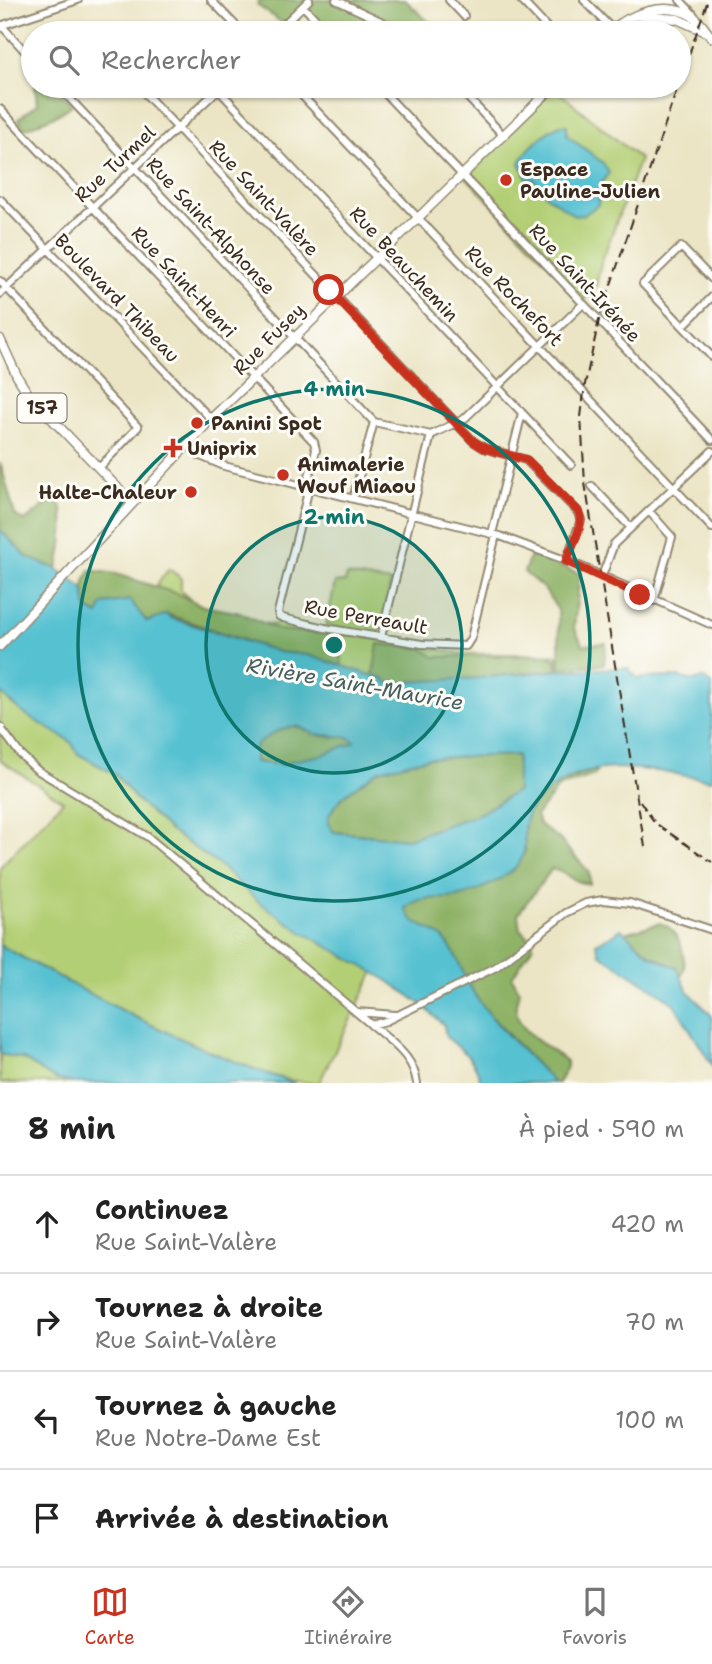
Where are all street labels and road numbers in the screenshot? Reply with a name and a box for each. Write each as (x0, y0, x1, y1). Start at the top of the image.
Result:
street label: Rue Turmel (69, 120, 161, 208)
street label: Rue Saint-Valère (204, 134, 324, 262)
street label: Rue Saint-Alphonse (141, 152, 281, 300)
street label: Rue Beauchemin (344, 201, 464, 327)
street label: Rue Saint-Irénée (523, 218, 647, 348)
street label: Rue Saint-Henri (126, 221, 242, 343)
street label: Boulevard Thibeau (49, 228, 185, 368)
street label: Rue Rochefort (460, 240, 568, 352)
street label: Rue Fusey (228, 298, 310, 380)
road number: 157 (18, 394, 66, 422)
street label: Rue Perreault (302, 594, 430, 640)

